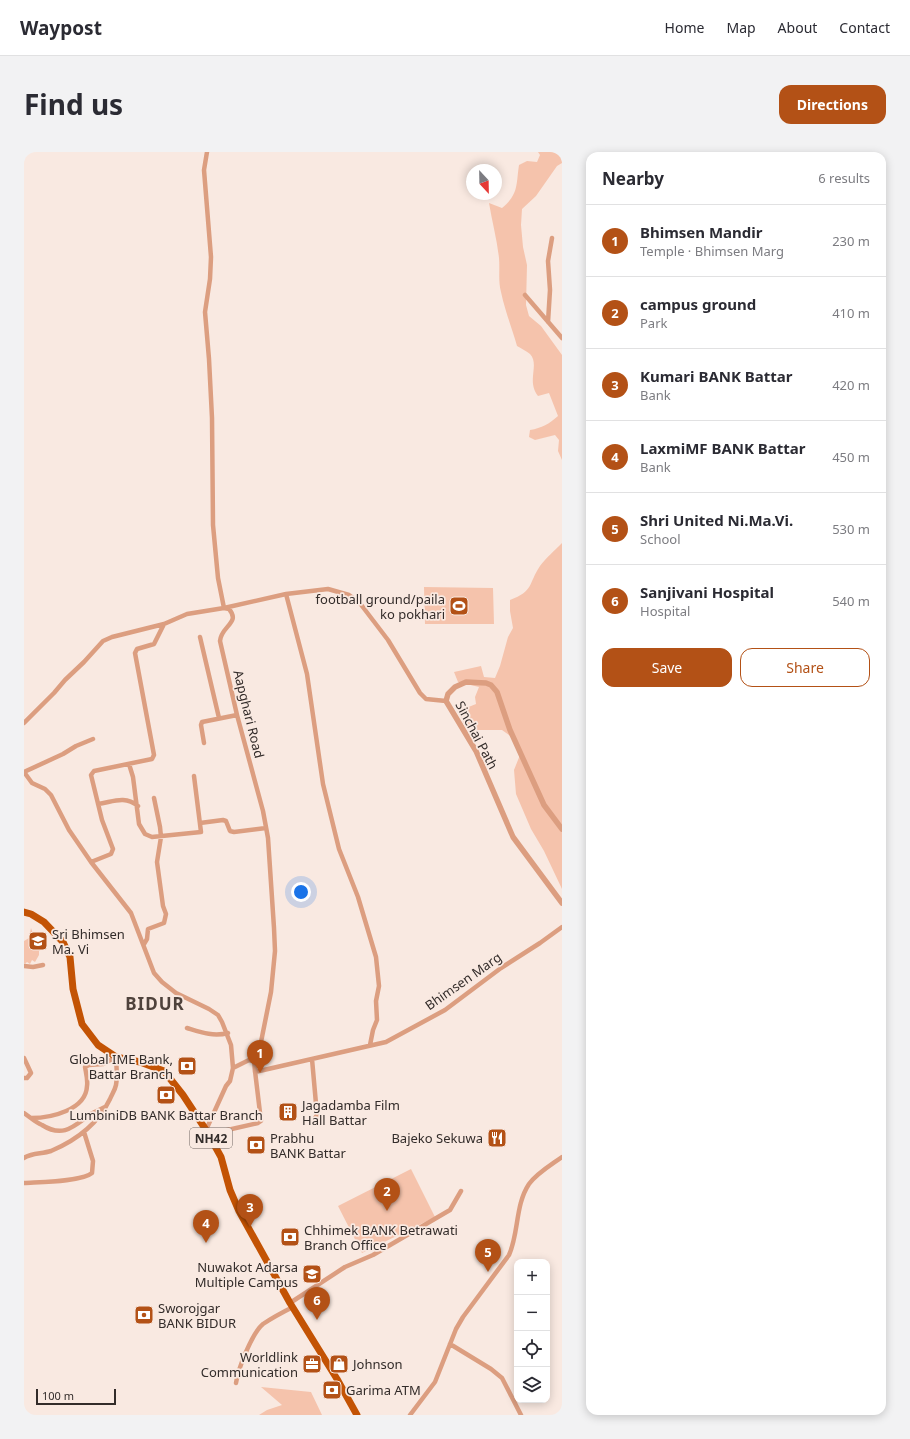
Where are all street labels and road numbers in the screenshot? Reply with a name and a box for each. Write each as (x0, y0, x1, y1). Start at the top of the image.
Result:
street label: Aapghari Road (229, 668, 269, 760)
street label: Sinchai Path (452, 698, 502, 772)
street label: Bhimsen Marg (421, 948, 505, 1014)
road number: NH42 (190, 1128, 232, 1148)

